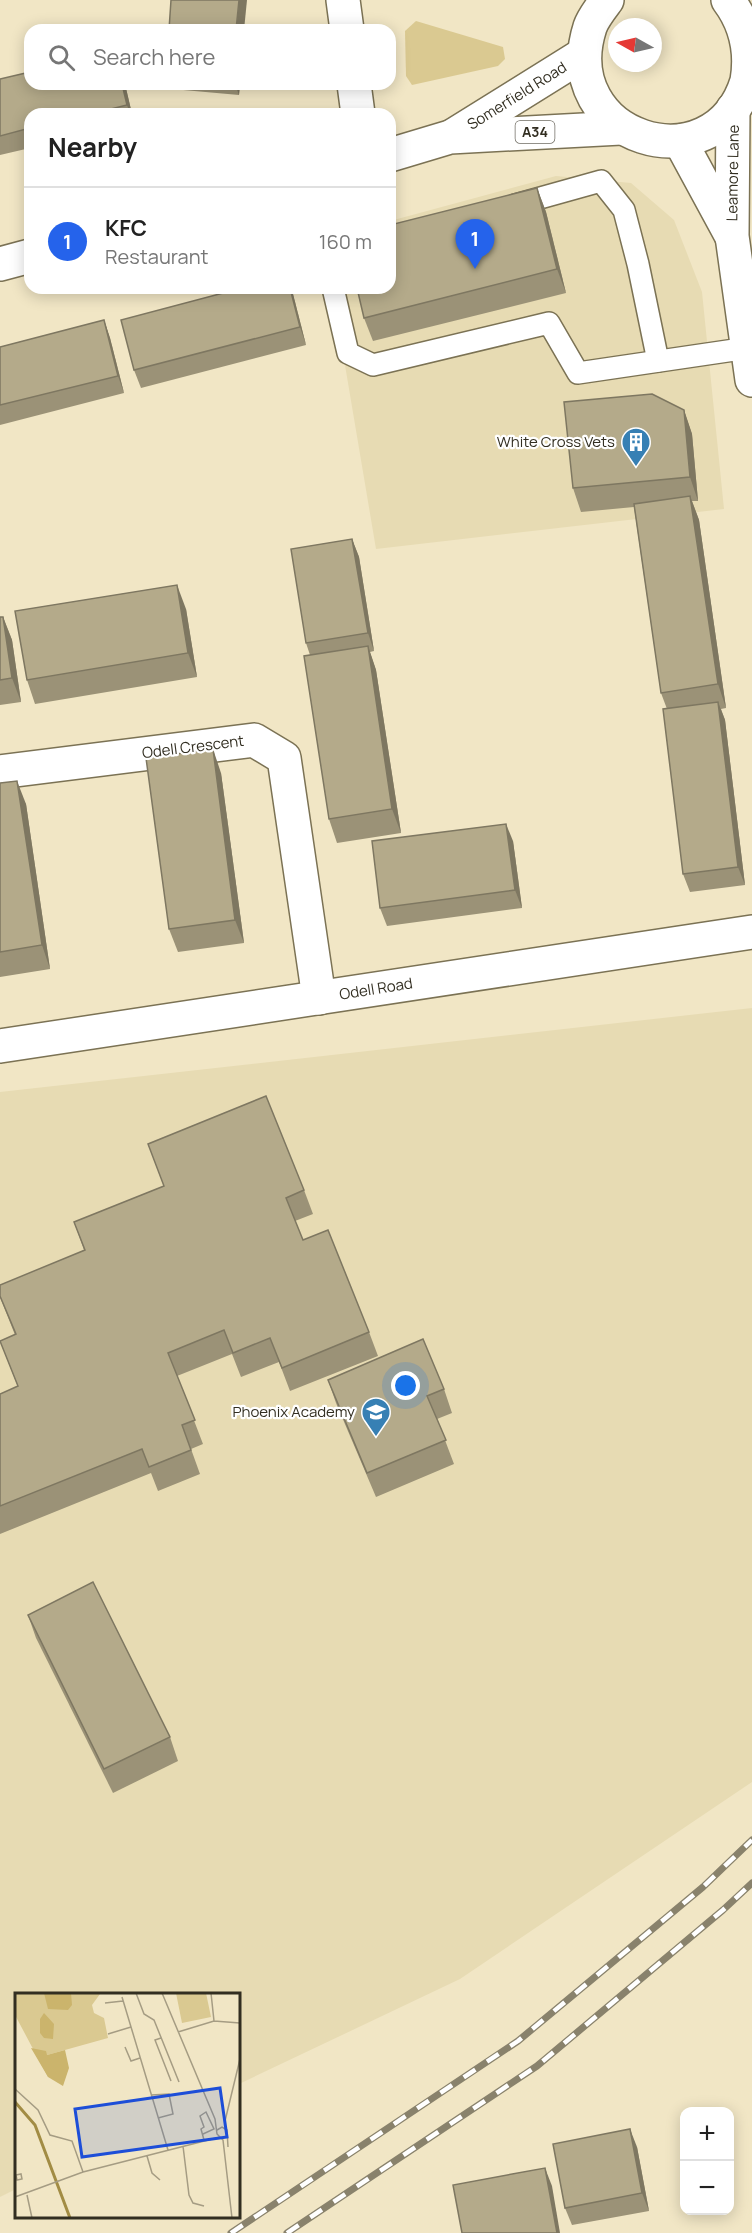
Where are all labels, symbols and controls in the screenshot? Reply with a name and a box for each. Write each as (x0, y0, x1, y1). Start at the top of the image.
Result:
north arrow (608, 18, 662, 72)
search box (24, 24, 396, 90)
icon: search (45, 41, 78, 74)
text: Search here (93, 42, 215, 72)
street label: Somerfield Road (463, 57, 571, 135)
road number: A34 (516, 121, 554, 143)
street label: Leamore Lane (721, 124, 744, 222)
text: Nearby (48, 129, 137, 165)
text: KFC (105, 213, 147, 243)
pin: 1 (456, 220, 494, 269)
text: 1 (63, 228, 72, 255)
text: 160 m (319, 228, 372, 255)
text: Restaurant (105, 243, 209, 270)
building icon: White Cross Vets (620, 426, 652, 468)
place label: White Cross Vets (497, 431, 615, 452)
street label: Odell Crescent (141, 730, 245, 763)
street label: Odell Road (338, 972, 414, 1005)
your location (391, 1371, 420, 1400)
school or university icon: Phoenix Academy (360, 1396, 392, 1438)
place label: Phoenix Academy (232, 1401, 355, 1422)
inset map (15, 1993, 240, 2218)
map controls (680, 2107, 734, 2215)
button: + (680, 2107, 734, 2161)
button: − (680, 2161, 734, 2215)

